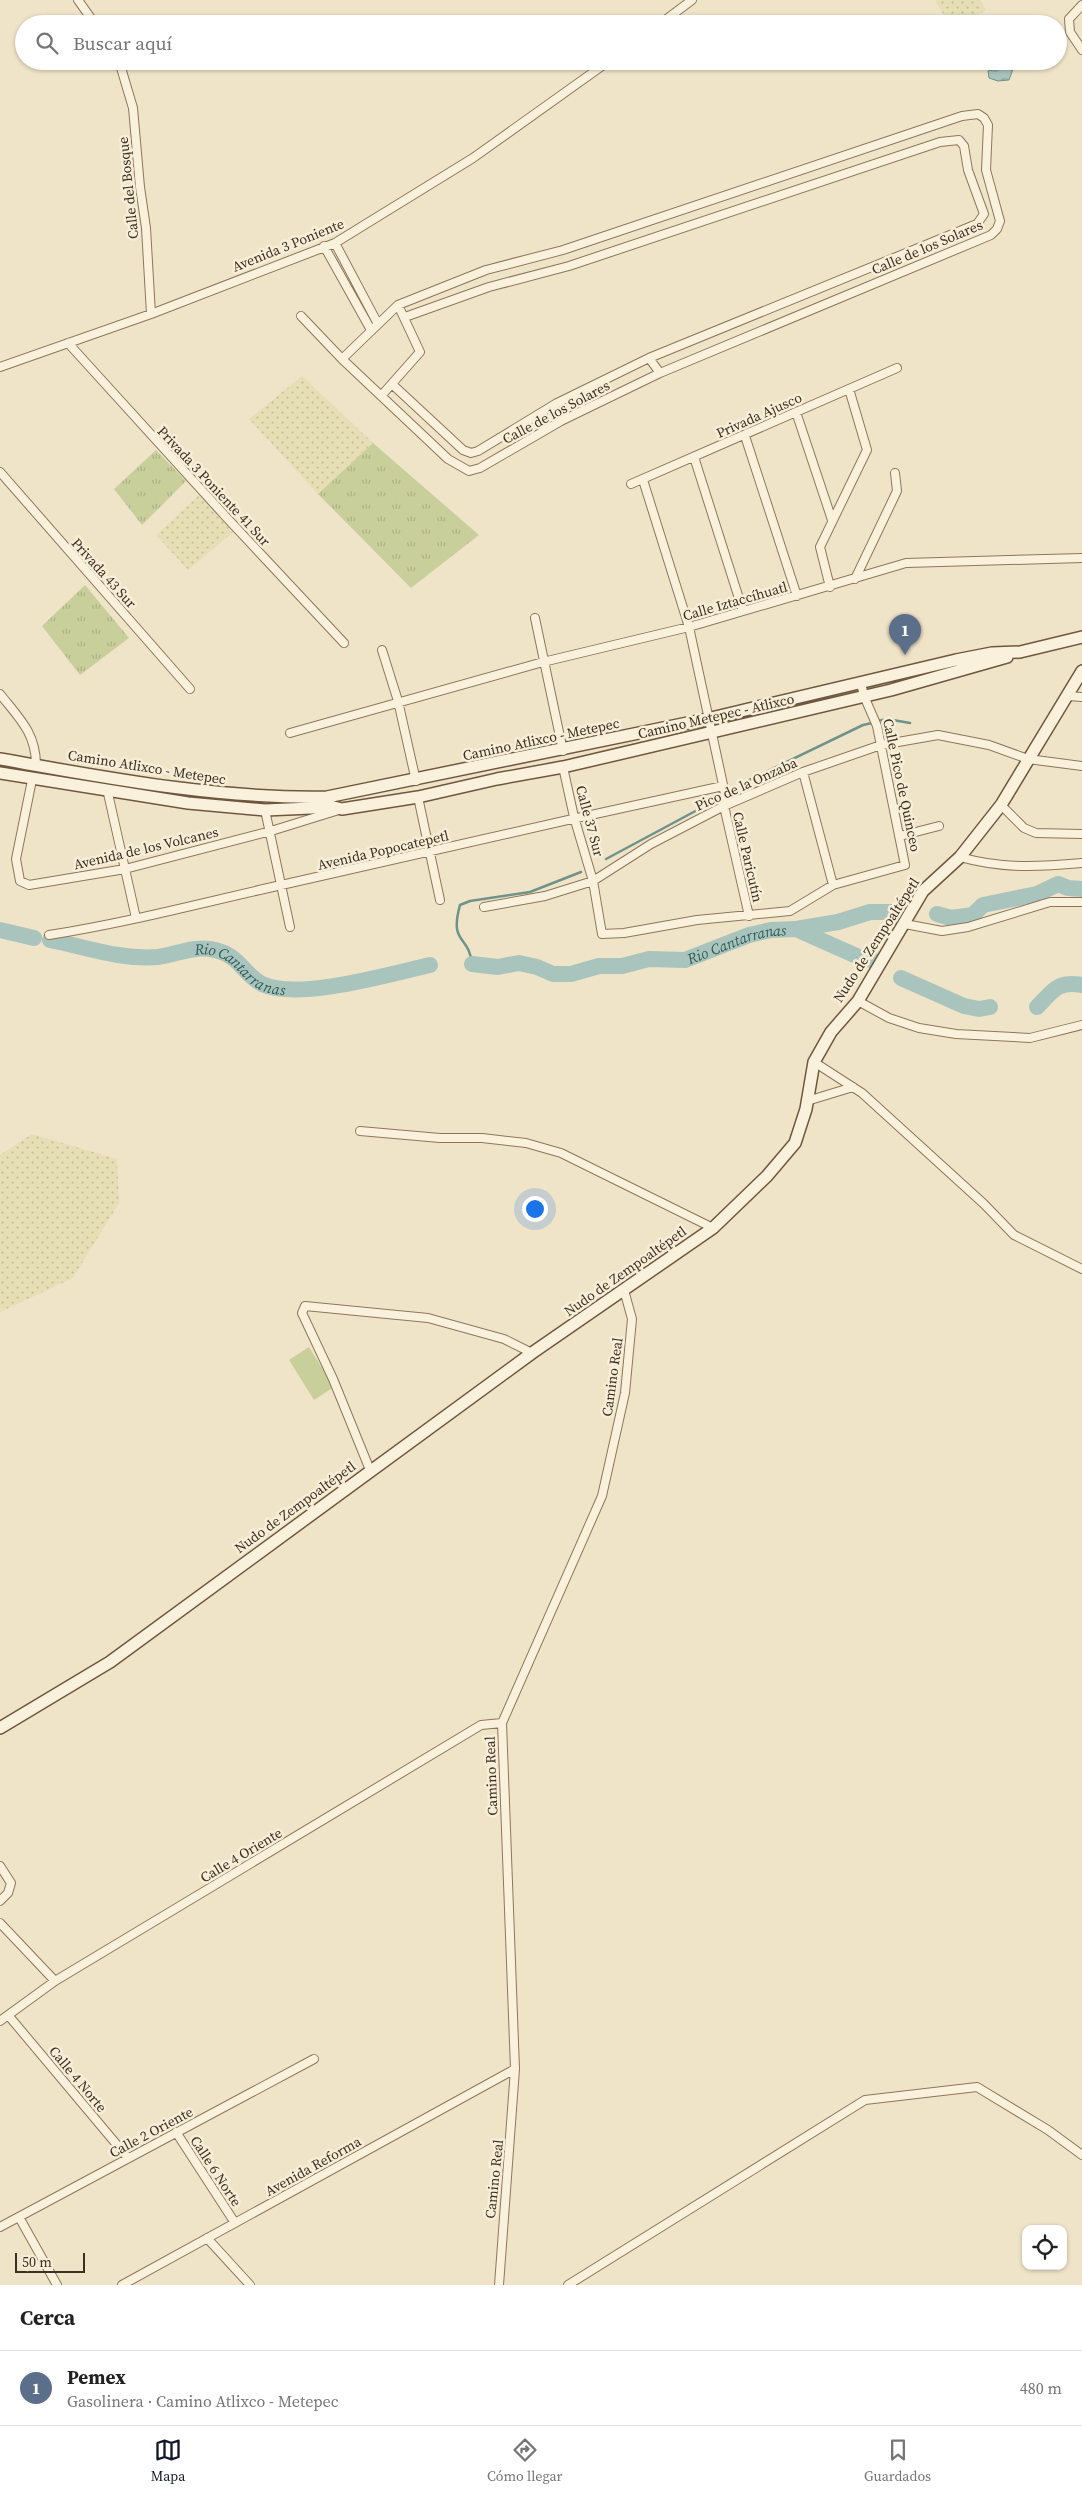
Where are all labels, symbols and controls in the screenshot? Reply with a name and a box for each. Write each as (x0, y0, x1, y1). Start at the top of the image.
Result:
search box (15, 15, 1067, 70)
icon: search (33, 29, 61, 57)
text: Buscar aquí (73, 30, 172, 56)
street label: Calle del Bosque (113, 136, 143, 240)
street label: Avenida 3 Poniente (229, 213, 347, 277)
street label: Calle de los Solares (868, 215, 986, 279)
street label: Calle de los Solares (499, 375, 613, 449)
street label: Privada Ajusco (713, 387, 805, 443)
street label: Privada 3 Poniente 41 Sur (153, 422, 275, 551)
street label: Privada 43 Sur (67, 533, 141, 613)
street label: Calle Iztaccíhuatl (680, 576, 790, 626)
pin: 1 (889, 614, 921, 655)
street label: Camino Metepec - Atlixco (636, 688, 796, 744)
street label: Camino Atlixco - Metepec (461, 713, 621, 765)
street label: Calle Pico de Quinceo (878, 717, 926, 854)
street label: Camino Atlixco - Metepec (67, 745, 228, 789)
street label: Pico de la Onzaba (692, 752, 801, 816)
street label: Calle 37 Sur (571, 783, 609, 859)
street label: Calle Paricutín (728, 810, 768, 905)
street label: Avenida de los Volcanes (72, 822, 220, 874)
street label: Avenida Popocatepetl (315, 825, 451, 875)
street label: Nudo de Zempoaltépetl (828, 874, 924, 1006)
water label: Rio Cantarranas (683, 919, 787, 969)
water label: Rio Cantarranas (193, 938, 287, 1000)
your location (522, 1196, 548, 1222)
street label: Nudo de Zempoaltépetl (560, 1221, 690, 1321)
street label: Camino Real (597, 1336, 627, 1418)
street label: Nudo de Zempoaltépetl (230, 1456, 360, 1558)
street label: Camino Real (480, 1736, 502, 1816)
street label: Calle 4 Oriente (196, 1823, 286, 1887)
street label: Calle 4 Norte (44, 2042, 112, 2116)
street label: Calle 2 Oriente (106, 2102, 196, 2162)
street label: Avenida Reforma (261, 2131, 366, 2201)
street label: Calle 6 Norte (186, 2132, 246, 2210)
street label: Camino Real (480, 2138, 508, 2220)
map controls (1022, 2225, 1067, 2270)
button: locate (1022, 2225, 1067, 2270)
scale bar (15, 2250, 85, 2273)
text: 50 m (22, 2252, 52, 2272)
text: Cerca (20, 2303, 75, 2332)
text: Pemex (67, 2364, 126, 2390)
text: 1 (32, 2377, 40, 2399)
text: 480 m (1020, 2377, 1062, 2399)
text: Gasolinera · Camino Atlixco - Metepec (67, 2390, 339, 2412)
tab: Mapa (151, 2436, 185, 2486)
tab: Cómo llegar (487, 2436, 562, 2486)
tab: Guardados (864, 2436, 931, 2486)

